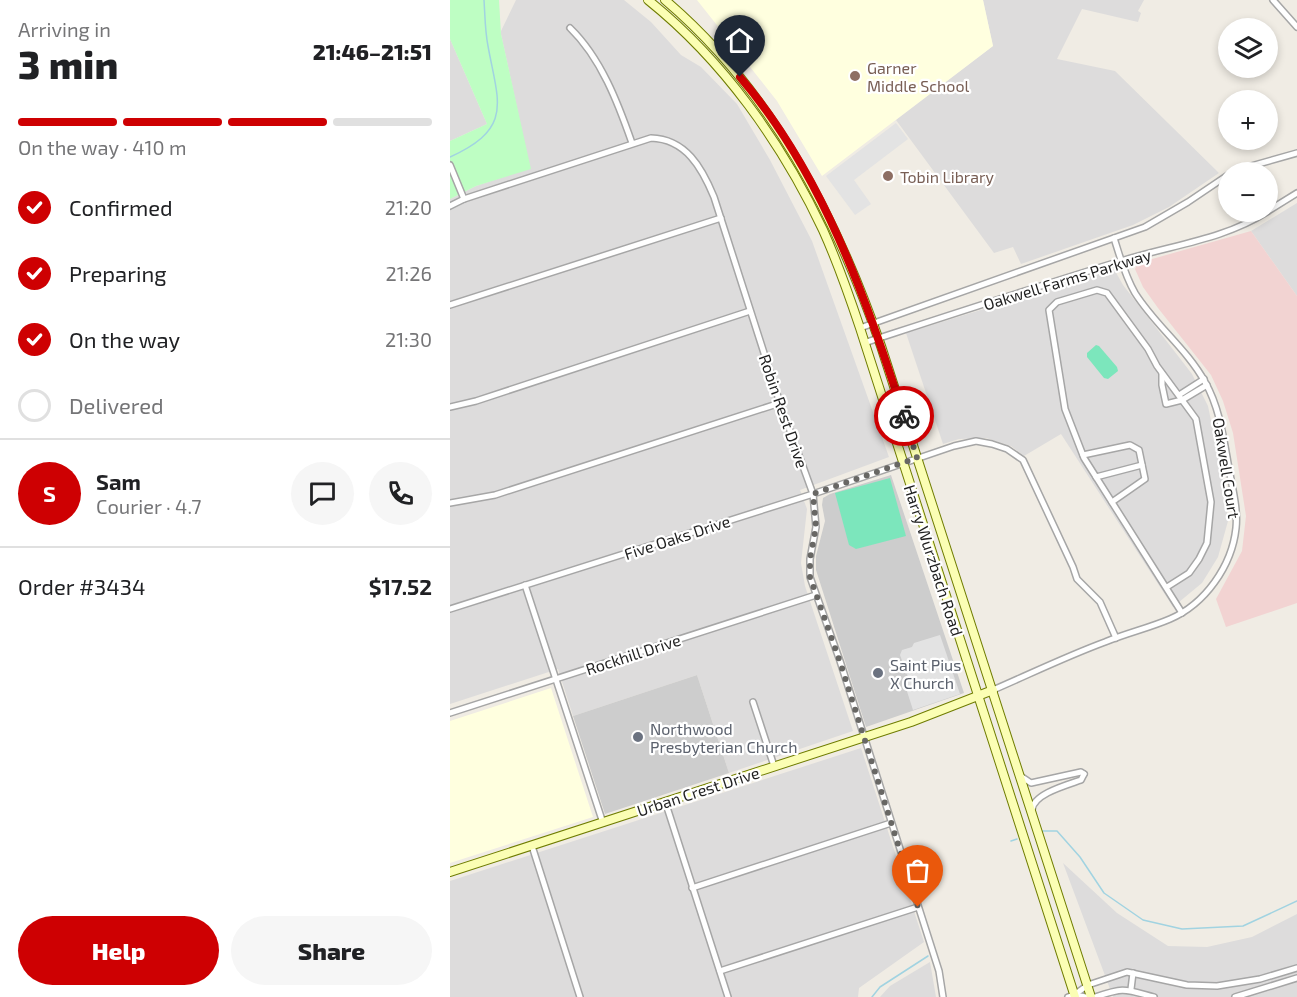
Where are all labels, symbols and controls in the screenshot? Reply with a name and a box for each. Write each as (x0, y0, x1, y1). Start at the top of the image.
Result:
pin (714, 15, 765, 77)
text: Arriving in (18, 17, 111, 41)
map controls (1218, 18, 1278, 222)
button: layers (1218, 18, 1278, 78)
icon: home (723, 24, 756, 57)
text: 21:46–21:51 (313, 38, 432, 64)
text: 3 min (18, 40, 118, 87)
place label: Garner Middle School (867, 58, 970, 95)
marker: Garner Middle School (848, 69, 862, 83)
button: + (1218, 90, 1278, 150)
text: On the way · 410 m (18, 135, 187, 159)
button: − (1218, 162, 1278, 222)
place label: Tobin Library (900, 167, 994, 186)
marker: Tobin Library (881, 169, 895, 183)
icon: check (18, 191, 51, 224)
text: Confirmed (69, 194, 173, 220)
text: 21:20 (385, 195, 432, 219)
street label: Oakwell Farms Parkway (981, 244, 1154, 314)
icon: check (18, 257, 51, 290)
text: Preparing (69, 260, 167, 286)
text: 21:26 (385, 261, 432, 285)
icon: check (18, 323, 51, 356)
text: On the way (69, 326, 180, 352)
text: 21:30 (385, 327, 432, 351)
street label: Robin Rest Drive (756, 352, 812, 470)
courier (874, 386, 934, 446)
text: Delivered (69, 392, 164, 418)
icon: bike (888, 400, 921, 433)
street label: Oakwell Court (1210, 416, 1244, 520)
button: chat (291, 462, 354, 525)
button: phone (369, 462, 432, 525)
text: Sam (96, 468, 141, 494)
text: S (43, 480, 56, 506)
street label: Harry Wurzbach Road (901, 482, 967, 638)
text: Courier · 4.7 (96, 494, 202, 518)
street label: Five Oaks Drive (622, 511, 732, 563)
text: Order #3434 (18, 573, 146, 599)
text: $17.52 (369, 573, 432, 599)
street label: Rockhill Drive (583, 630, 683, 678)
place label: Saint Pius X Church (890, 655, 961, 692)
marker: Saint Pius X Church (871, 666, 885, 680)
place label: Northwood Presbyterian Church (650, 719, 797, 756)
marker: Northwood Presbyterian Church (631, 730, 645, 744)
street label: Urban Crest Drive (634, 762, 762, 820)
pin (892, 845, 943, 907)
icon: bag (901, 854, 934, 887)
button: Help (18, 916, 219, 985)
button: Share (231, 916, 432, 985)

